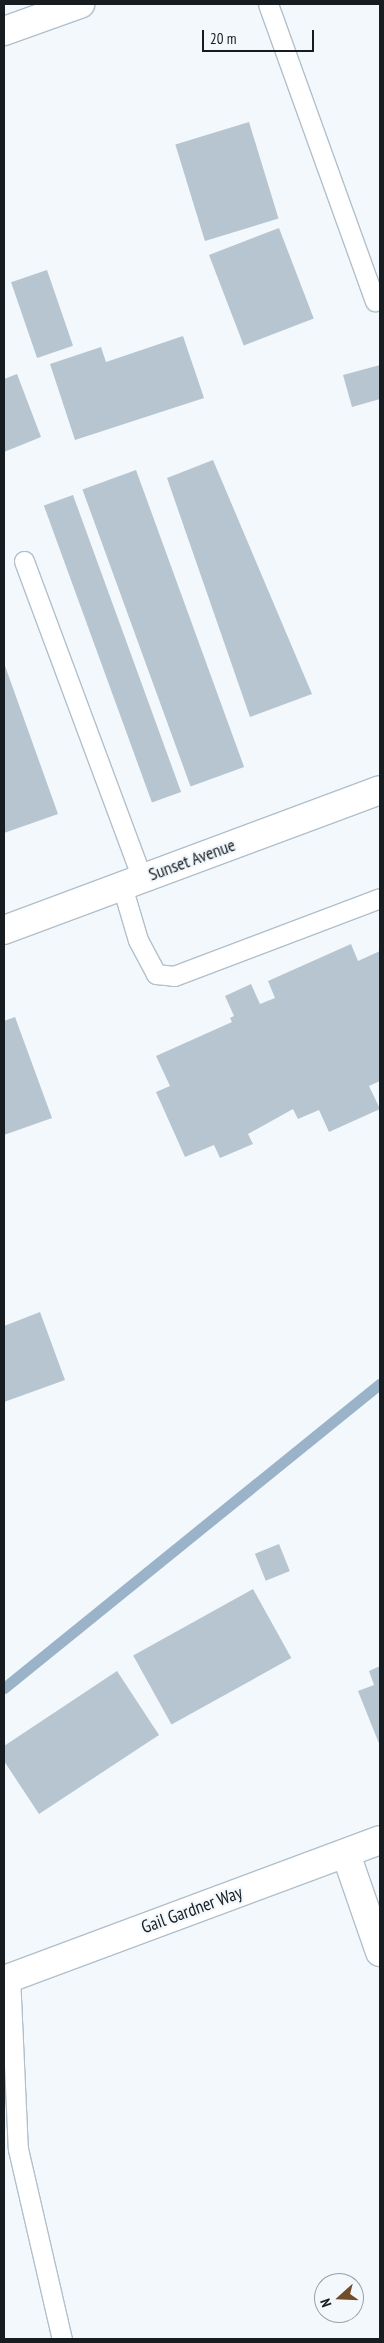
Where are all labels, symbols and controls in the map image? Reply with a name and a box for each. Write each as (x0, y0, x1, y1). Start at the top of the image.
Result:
scale bar (204, 20, 316, 52)
text: 20 m (210, 29, 236, 48)
street label: Sunset Avenue (145, 834, 239, 886)
street label: Gail Gardner Way (138, 1882, 246, 1938)
north arrow (314, 2273, 364, 2323)
text: N (316, 2296, 336, 2309)

